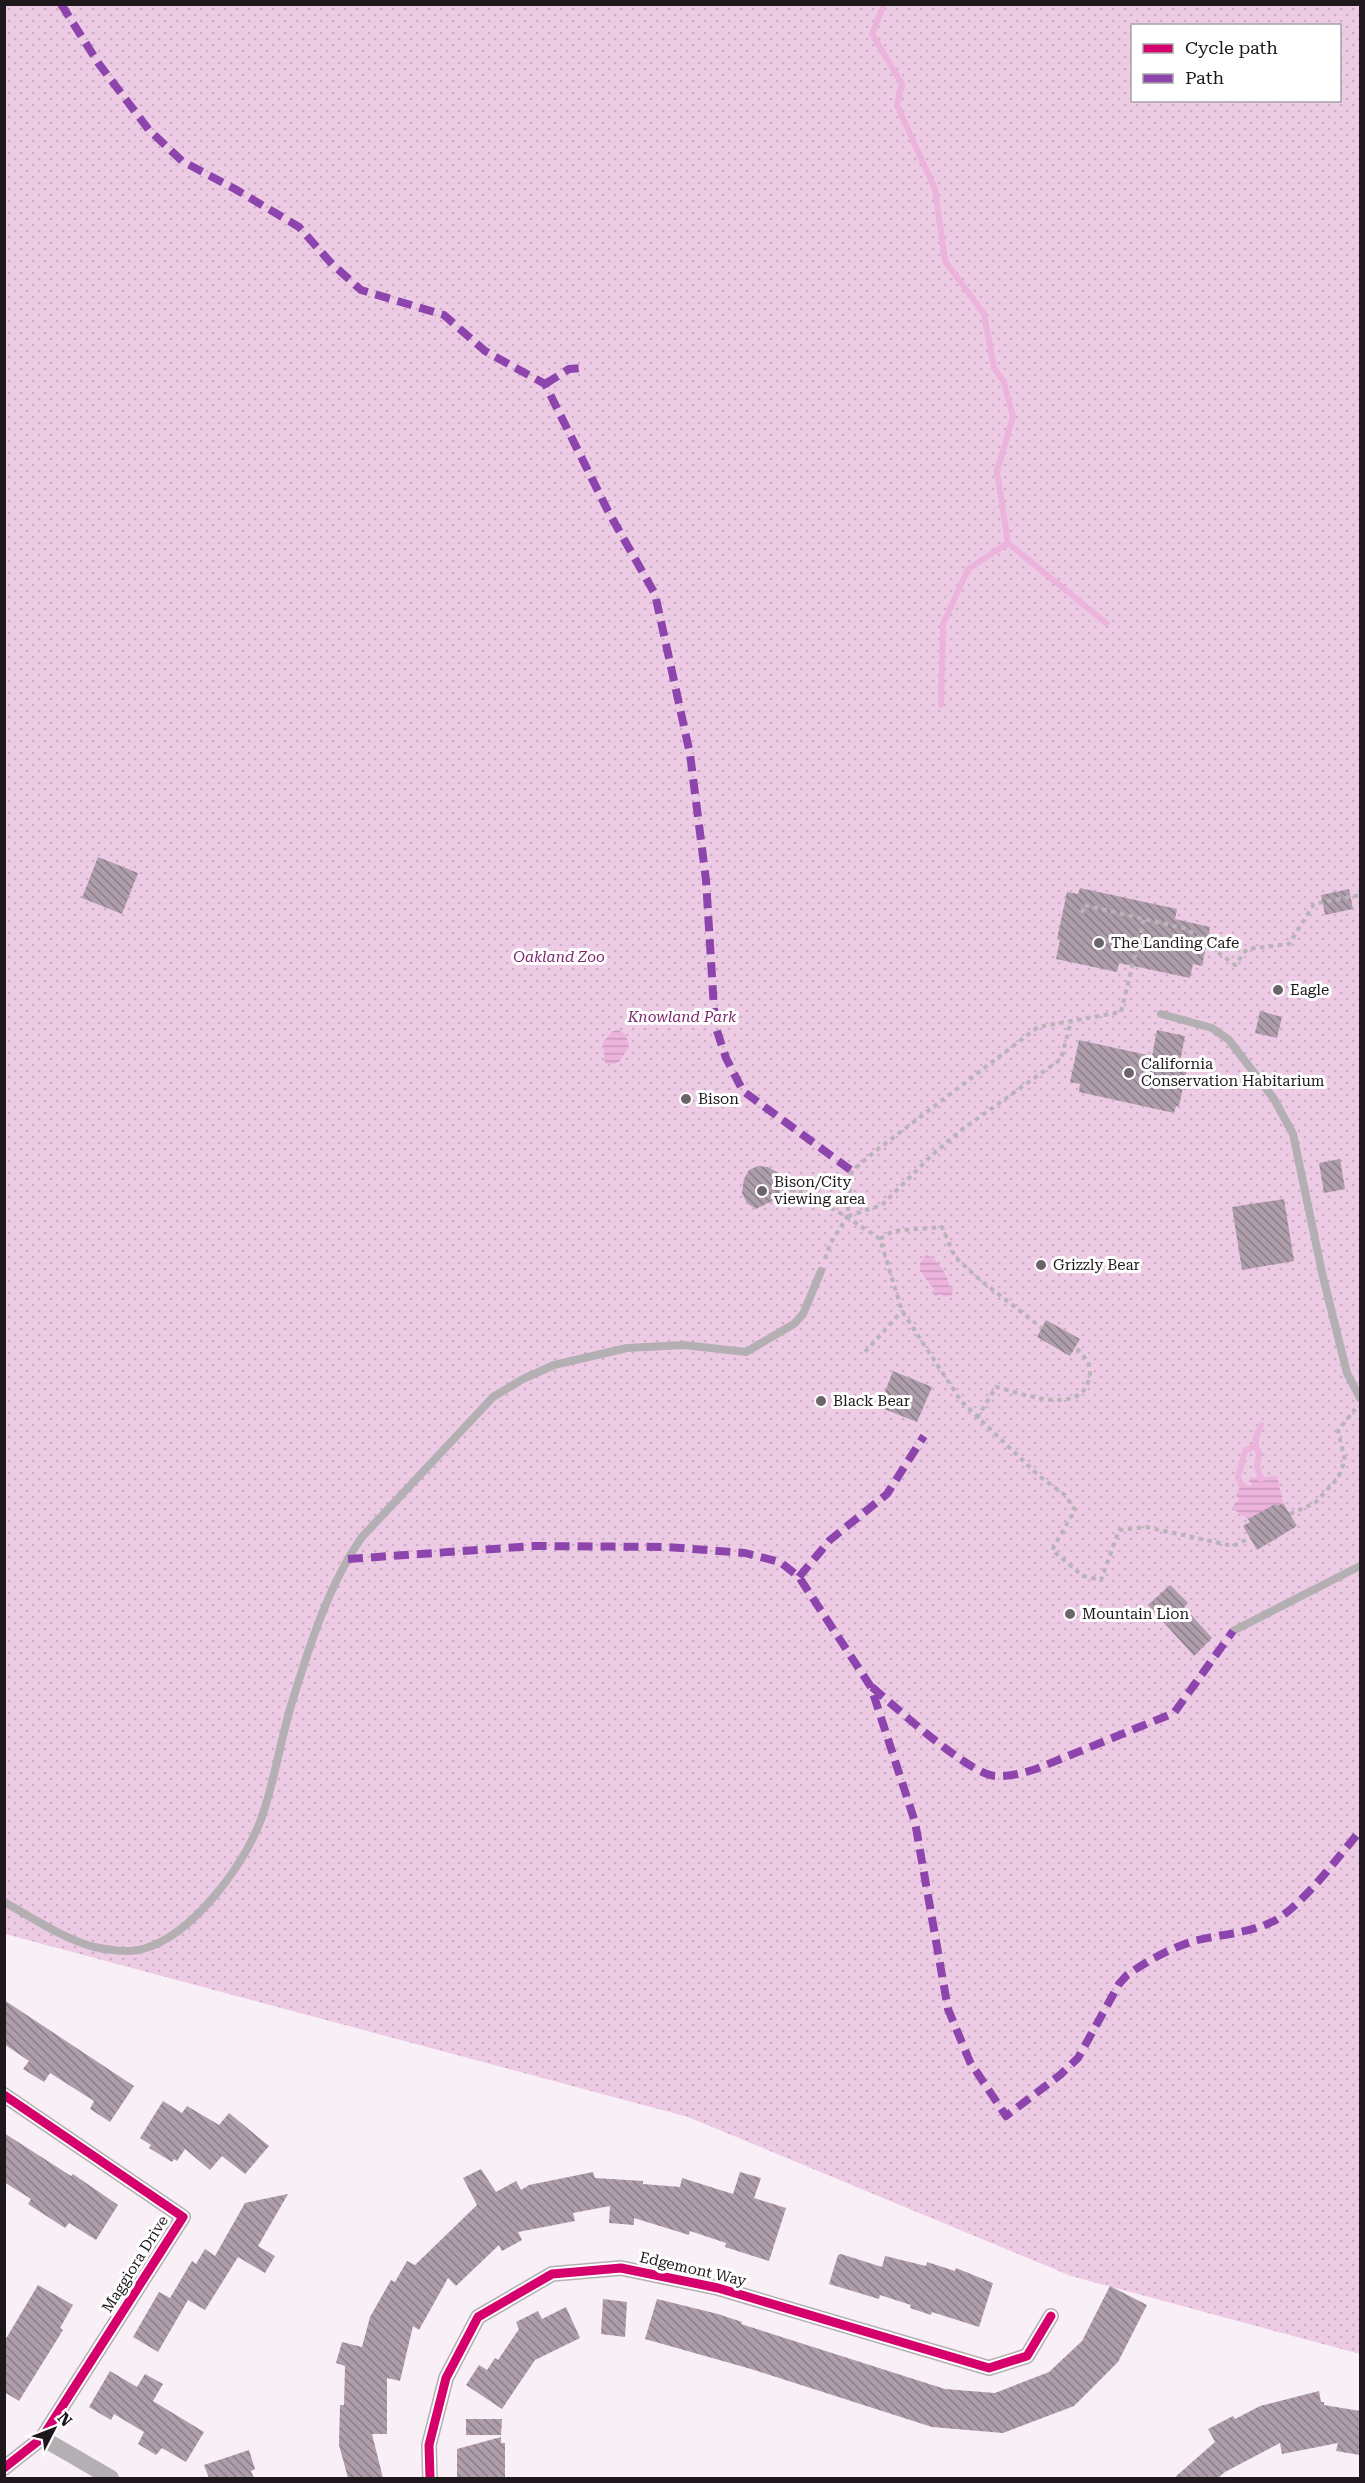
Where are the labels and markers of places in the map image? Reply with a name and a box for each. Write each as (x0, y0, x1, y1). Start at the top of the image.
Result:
place label: The Landing Cafe (1111, 934, 1239, 952)
marker: The Landing Cafe (1092, 936, 1106, 950)
place label: Eagle (1290, 981, 1329, 999)
marker: Eagle (1271, 983, 1285, 997)
place label: California Conservation Habitarium (1141, 1055, 1325, 1090)
marker: California Conservation Habitarium (1122, 1066, 1136, 1080)
place label: Bison (698, 1090, 739, 1108)
marker: Bison (679, 1092, 693, 1106)
place label: Bison/City viewing area (774, 1173, 865, 1208)
marker: Bison/City viewing area (755, 1184, 769, 1198)
place label: Grizzly Bear (1053, 1256, 1140, 1274)
marker: Grizzly Bear (1034, 1258, 1048, 1272)
place label: Black Bear (833, 1392, 910, 1410)
marker: Black Bear (814, 1394, 828, 1408)
place label: Mountain Lion (1082, 1605, 1190, 1623)
marker: Mountain Lion (1063, 1607, 1077, 1621)

